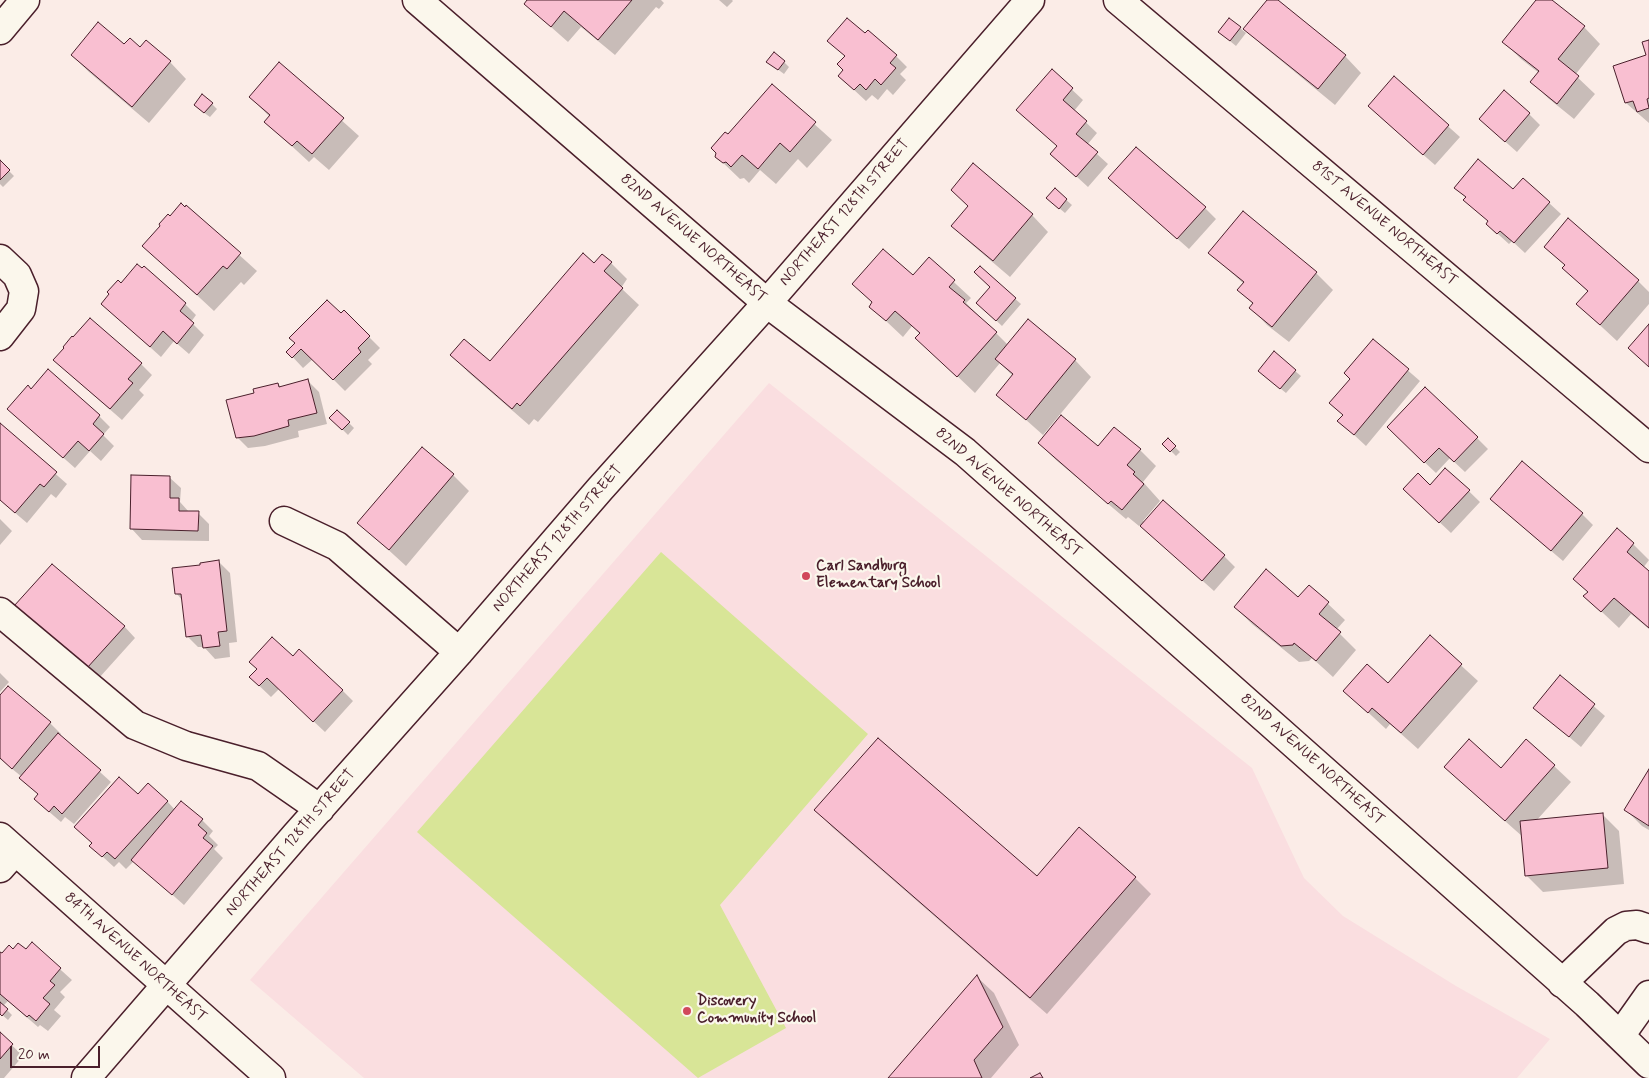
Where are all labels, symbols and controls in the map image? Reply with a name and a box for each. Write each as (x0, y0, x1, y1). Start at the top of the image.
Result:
street label: NORTHEAST 128TH STREET (776, 136, 914, 290)
street label: 81ST AVENUE NORTHEAST (1307, 158, 1461, 290)
street label: 82ND AVENUE NORTHEAST (616, 171, 770, 307)
street label: 82ND AVENUE NORTHEAST (931, 425, 1085, 561)
street label: NORTHEAST 128TH STREET (489, 462, 627, 616)
place label: Carl Sandburg Elementary School (816, 558, 941, 593)
marker: Carl Sandburg Elementary School (800, 570, 812, 582)
street label: 82ND AVENUE NORTHEAST (1236, 690, 1388, 830)
street label: NORTHEAST 128TH STREET (222, 766, 360, 920)
street label: 84TH AVENUE NORTHEAST (60, 889, 210, 1027)
place label: Discovery Community School (697, 993, 816, 1028)
marker: Discovery Community School (681, 1005, 693, 1017)
scale bar (12, 1036, 102, 1068)
text: 20 m (18, 1045, 50, 1065)

